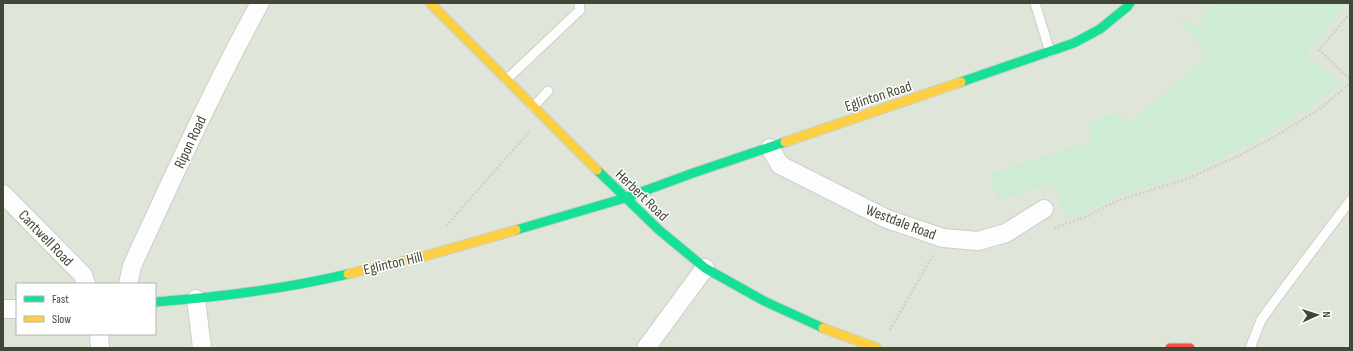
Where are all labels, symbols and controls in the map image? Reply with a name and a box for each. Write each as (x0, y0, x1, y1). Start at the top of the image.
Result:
street label: Eglinton Road (842, 77, 914, 116)
street label: Ripon Road (170, 113, 211, 172)
street label: Herbert Road (611, 165, 672, 225)
street label: Westdale Road (863, 200, 939, 245)
street label: Cantwell Road (14, 206, 77, 271)
street label: Eglinton Hill (362, 247, 425, 279)
legend (16, 283, 156, 335)
text: Fast (52, 292, 69, 307)
north arrow (1297, 295, 1337, 335)
text: N (1320, 311, 1333, 318)
text: Slow (52, 312, 71, 327)

